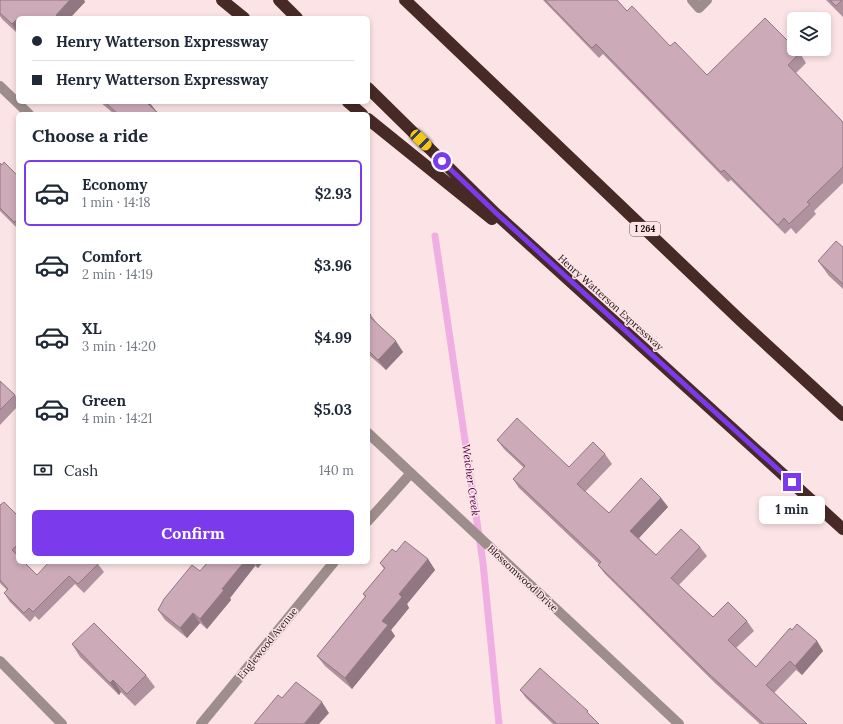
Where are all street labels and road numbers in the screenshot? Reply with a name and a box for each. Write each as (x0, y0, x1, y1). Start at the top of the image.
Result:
road number: I 264 (630, 222, 660, 236)
street label: Henry Watterson Expressway (555, 252, 667, 354)
street label: Blossomwood Drive (485, 542, 561, 615)
street label: Englewood Avenue (235, 604, 301, 682)

